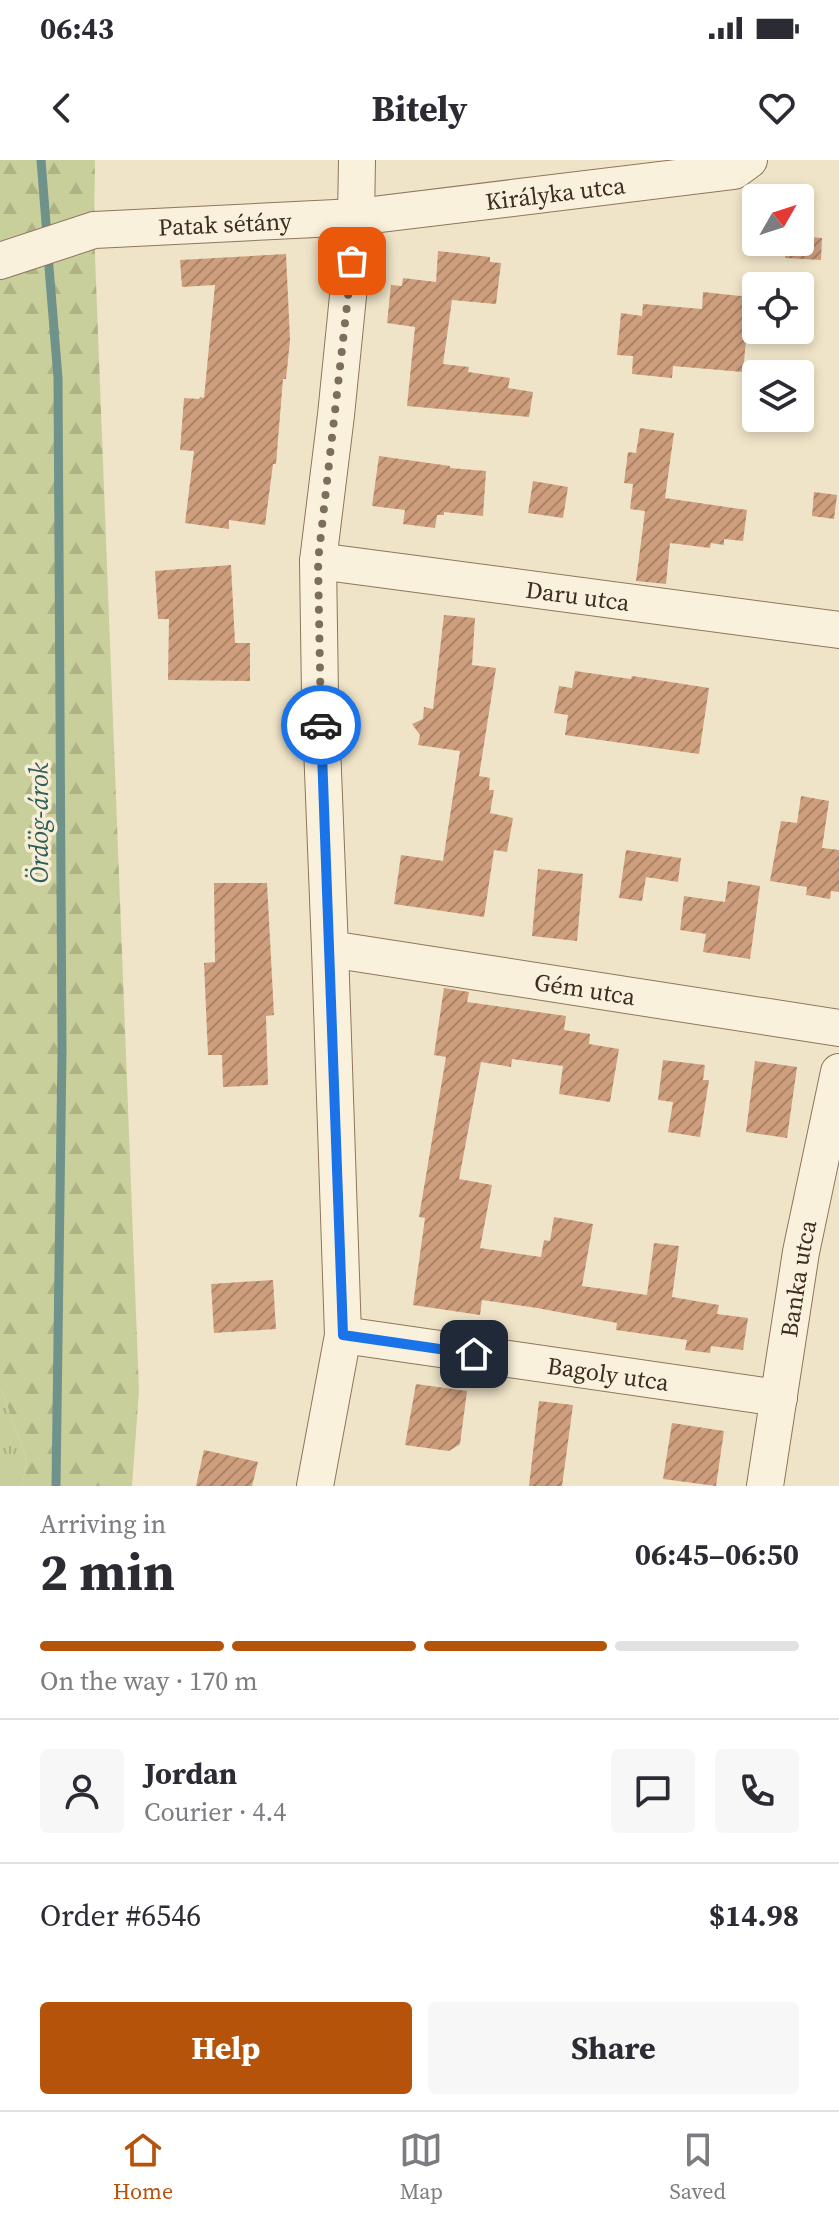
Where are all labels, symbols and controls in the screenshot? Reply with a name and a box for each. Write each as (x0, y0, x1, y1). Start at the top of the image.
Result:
text: 06:43 (40, 8, 114, 49)
text: Bitely (371, 84, 468, 133)
icon: back (40, 86, 84, 130)
icon: heart (755, 86, 799, 130)
street label: Királyka utca (483, 168, 628, 218)
north arrow (742, 184, 814, 256)
map controls (742, 184, 814, 432)
street label: Patak sétány (157, 204, 293, 243)
pin (318, 227, 386, 295)
icon: bag (330, 239, 374, 283)
button: locate (742, 272, 814, 344)
button: layers (742, 360, 814, 432)
street label: Daru utca (524, 572, 633, 619)
courier (281, 685, 361, 765)
icon: car (299, 703, 343, 747)
water label: Ördög-árok (21, 762, 57, 884)
street label: Gém utca (532, 964, 638, 1013)
street label: Banka utca (772, 1216, 824, 1339)
pin (440, 1320, 508, 1388)
icon: home (452, 1332, 496, 1376)
street label: Bagoly utca (545, 1348, 672, 1399)
text: Arriving in (40, 1506, 166, 1542)
text: 06:45–06:50 (635, 1534, 799, 1575)
text: 2 min (40, 1536, 175, 1607)
text: On the way · 170 m (40, 1663, 258, 1699)
button: person (40, 1749, 124, 1833)
button: chat (611, 1749, 695, 1833)
button: phone (715, 1749, 799, 1833)
text: Jordan (144, 1753, 237, 1794)
text: Courier · 4.4 (144, 1794, 286, 1830)
text: Order #6546 (40, 1895, 201, 1936)
text: $14.98 (709, 1895, 799, 1936)
button: Help (40, 2002, 412, 2094)
button: Share (428, 2002, 799, 2094)
tab: Home (113, 2128, 173, 2206)
tab: Map (399, 2128, 443, 2206)
tab: Saved (670, 2128, 726, 2206)

